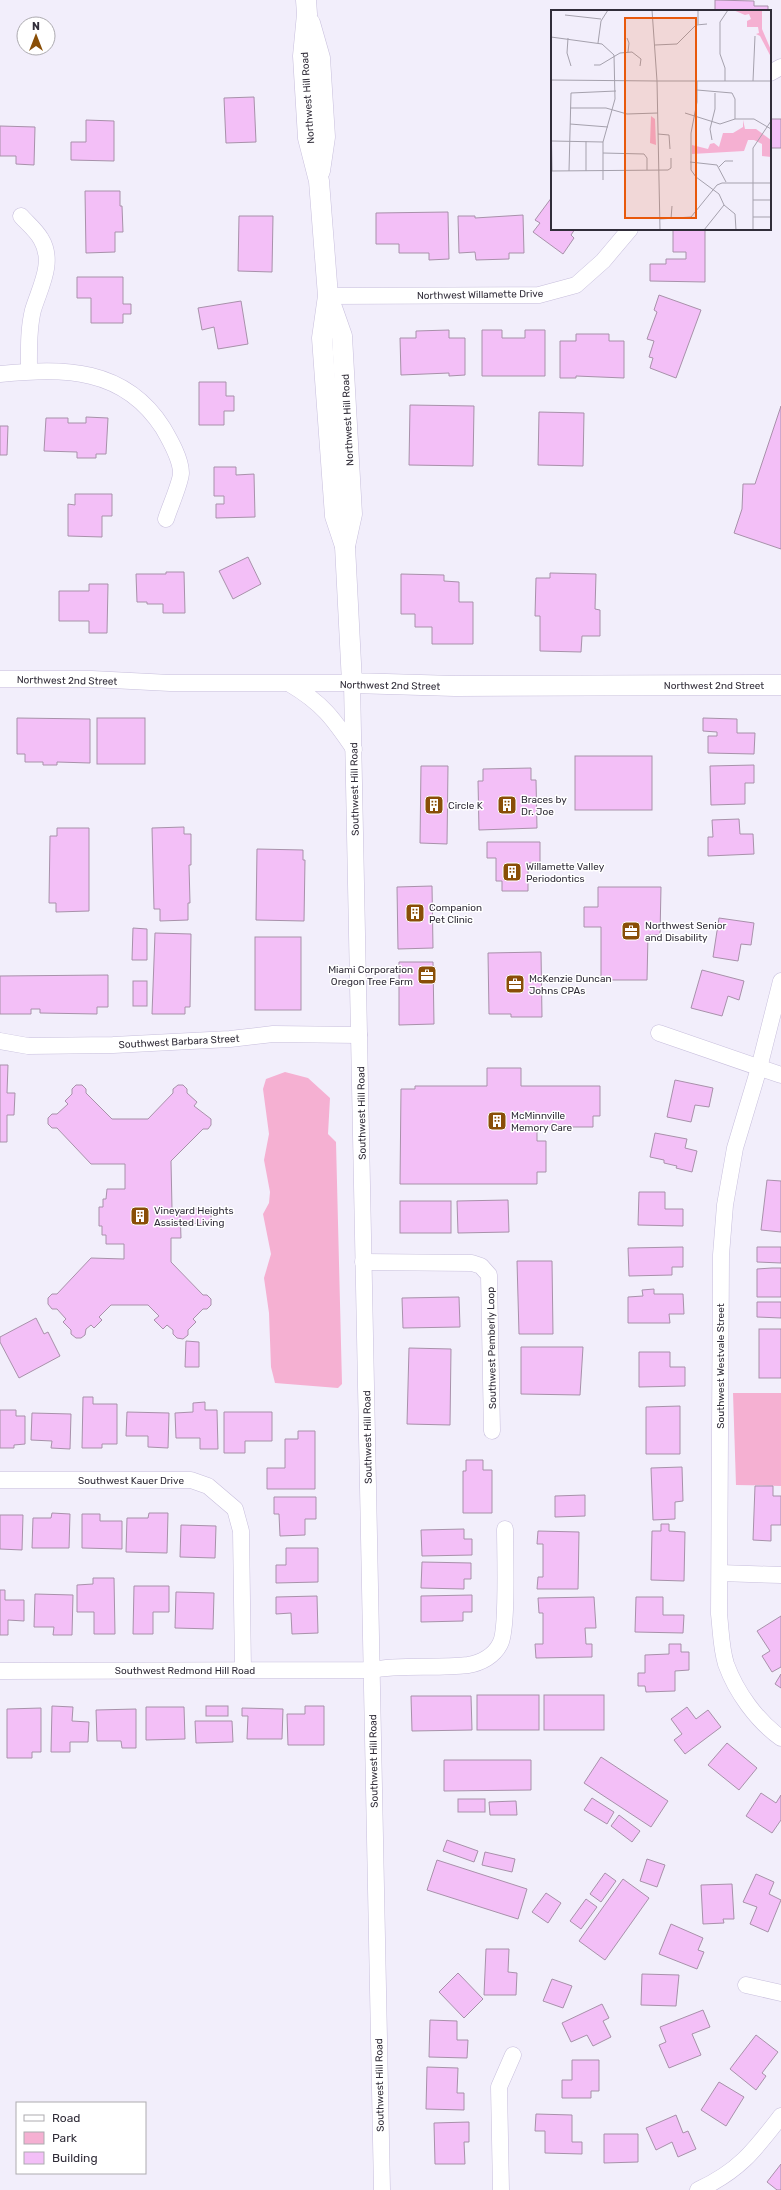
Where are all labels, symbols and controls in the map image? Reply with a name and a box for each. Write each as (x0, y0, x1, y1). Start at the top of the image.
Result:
inset map (551, 10, 771, 230)
north arrow (16, 16, 56, 56)
text: N (32, 20, 40, 33)
street label: Northwest Hill Road (299, 52, 317, 144)
street label: Northwest Willamette Drive (417, 288, 544, 302)
street label: Northwest Hill Road (340, 374, 356, 466)
street label: Northwest 2nd Street (17, 674, 117, 688)
street label: Northwest 2nd Street (340, 679, 440, 693)
street label: Northwest 2nd Street (664, 680, 764, 692)
street label: Southwest Hill Road (348, 742, 362, 836)
building icon: Circle K (423, 794, 445, 816)
building icon: Braces by Dr. Joe (496, 794, 518, 816)
place label: Braces by Dr. Joe (521, 794, 567, 818)
place label: Circle K (448, 800, 483, 812)
building icon: Willamette Valley Periodontics (501, 861, 523, 883)
place label: Willamette Valley Periodontics (526, 861, 605, 885)
building icon: Companion Pet Clinic (404, 902, 426, 924)
place label: Companion Pet Clinic (429, 902, 482, 926)
office icon: Northwest Senior and Disability (620, 920, 642, 942)
place label: Northwest Senior and Disability (645, 920, 726, 944)
place label: Miami Corporation Oregon Tree Farm (328, 964, 413, 988)
office icon: Miami Corporation Oregon Tree Farm (416, 964, 438, 986)
office icon: McKenzie Duncan Johns CPAs (504, 973, 526, 995)
place label: McKenzie Duncan Johns CPAs (529, 973, 611, 997)
street label: Southwest Barbara Street (118, 1033, 240, 1051)
street label: Southwest Hill Road (355, 1066, 369, 1160)
building icon: McMinnville Memory Care (486, 1110, 508, 1132)
place label: McMinnville Memory Care (511, 1110, 573, 1134)
building icon: Vineyard Heights Assisted Living (129, 1205, 151, 1227)
place label: Vineyard Heights Assisted Living (154, 1205, 234, 1229)
street label: Southwest Pemberly Loop (485, 1287, 499, 1409)
street label: Southwest Westvale Street (715, 1303, 727, 1429)
street label: Southwest Hill Road (361, 1390, 375, 1484)
street label: Southwest Kauer Drive (78, 1475, 184, 1487)
street label: Southwest Redmond Hill Road (115, 1665, 255, 1677)
street label: Southwest Hill Road (367, 1714, 381, 1808)
street label: Southwest Hill Road (373, 2038, 387, 2132)
legend (16, 2102, 146, 2174)
text: Road (52, 2111, 80, 2125)
text: Park (52, 2131, 78, 2145)
text: Building (52, 2151, 98, 2165)

